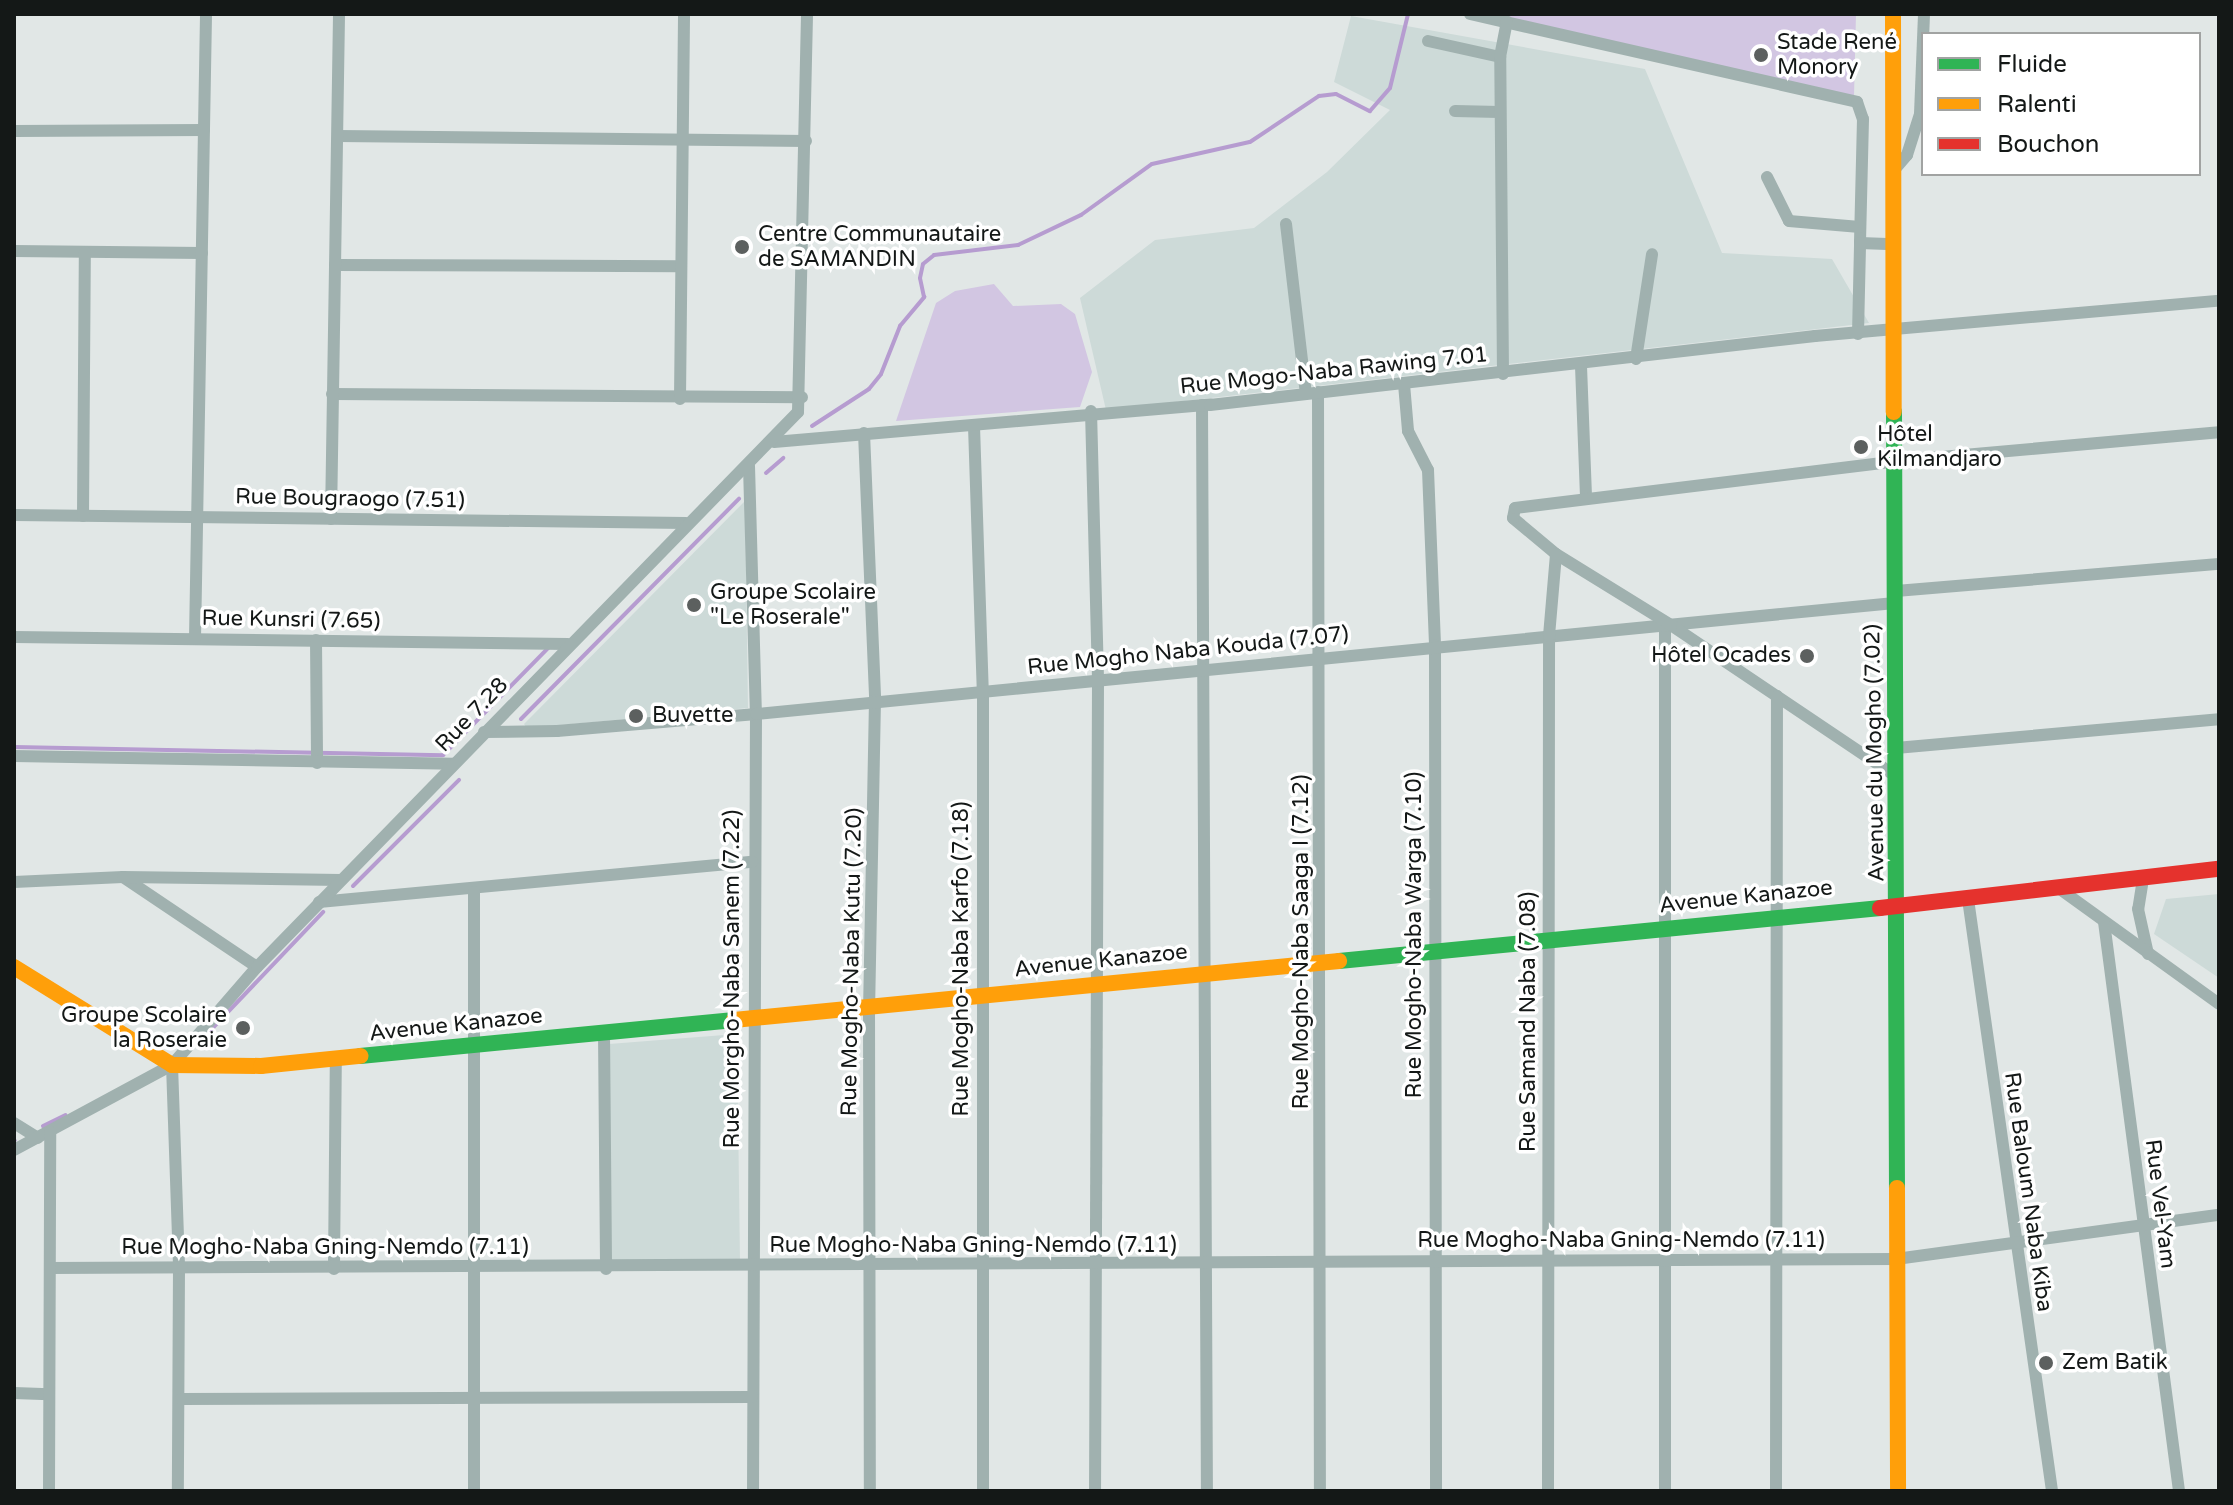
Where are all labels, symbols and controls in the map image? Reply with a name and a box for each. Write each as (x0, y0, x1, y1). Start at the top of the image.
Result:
place label: Stade René Monory (1777, 29, 1897, 80)
legend (1921, 32, 2201, 176)
marker: Stade René Monory (1752, 46, 1770, 64)
text: Fluide (1997, 50, 2067, 79)
text: Ralenti (1997, 90, 2077, 119)
text: Bouchon (1997, 130, 2099, 159)
place label: Centre Communautaire de SAMANDIN (758, 221, 1001, 272)
marker: Centre Communautaire de SAMANDIN (733, 238, 751, 256)
street label: Rue Mogo-Naba Rawing 7.01 (1179, 342, 1489, 400)
place label: Hôtel Kilmandjaro (1877, 421, 2002, 472)
marker: Hôtel Kilmandjaro (1852, 438, 1870, 456)
street label: Rue Bougraogo (7.51) (235, 484, 465, 514)
place label: Groupe Scolaire "Le Roserale" (710, 579, 876, 630)
marker: Groupe Scolaire "Le Roserale" (685, 596, 703, 614)
street label: Rue Kunsri (7.65) (201, 605, 381, 635)
street label: Rue Mogho Naba Kouda (7.07) (1026, 621, 1350, 681)
street label: Avenue du Mogho (7.02) (1860, 624, 1890, 882)
place label: Hôtel Ocades (1651, 643, 1791, 669)
marker: Hôtel Ocades (1798, 647, 1816, 665)
street label: Rue 7.28 (430, 672, 514, 758)
place label: Buvette (652, 703, 734, 729)
marker: Buvette (627, 707, 645, 725)
street label: Rue Mogho-Naba Warga (7.10) (1402, 772, 1428, 1098)
street label: Rue Mogho-Naba Saaga I (7.12) (1289, 774, 1315, 1110)
street label: Rue Mogho-Naba Karfo (7.18) (949, 801, 975, 1117)
street label: Rue Mogho-Naba Kutu (7.20) (836, 807, 868, 1117)
street label: Rue Morgho-Naba Sanem (7.22) (720, 810, 746, 1148)
street label: Avenue Kanazoe (1658, 875, 1834, 919)
street label: Rue Samand Naba (7.08) (1516, 892, 1542, 1152)
street label: Avenue Kanazoe (1013, 939, 1189, 983)
place label: Groupe Scolaire la Roseraie (61, 1002, 227, 1054)
street label: Avenue Kanazoe (368, 1003, 544, 1047)
marker: Groupe Scolaire la Roseraie (234, 1019, 252, 1037)
street label: Rue Baloum Naba Kiba (1998, 1071, 2058, 1313)
street label: Rue Vel-Yam (2139, 1138, 2181, 1270)
street label: Rue Mogho-Naba Gning-Nemdo (7.11) (1417, 1228, 1825, 1254)
street label: Rue Mogho-Naba Gning-Nemdo (7.11) (769, 1233, 1177, 1259)
street label: Rue Mogho-Naba Gning-Nemdo (7.11) (121, 1235, 529, 1261)
place label: Zem Batik (2062, 1350, 2168, 1376)
marker: Zem Batik (2037, 1354, 2055, 1372)

